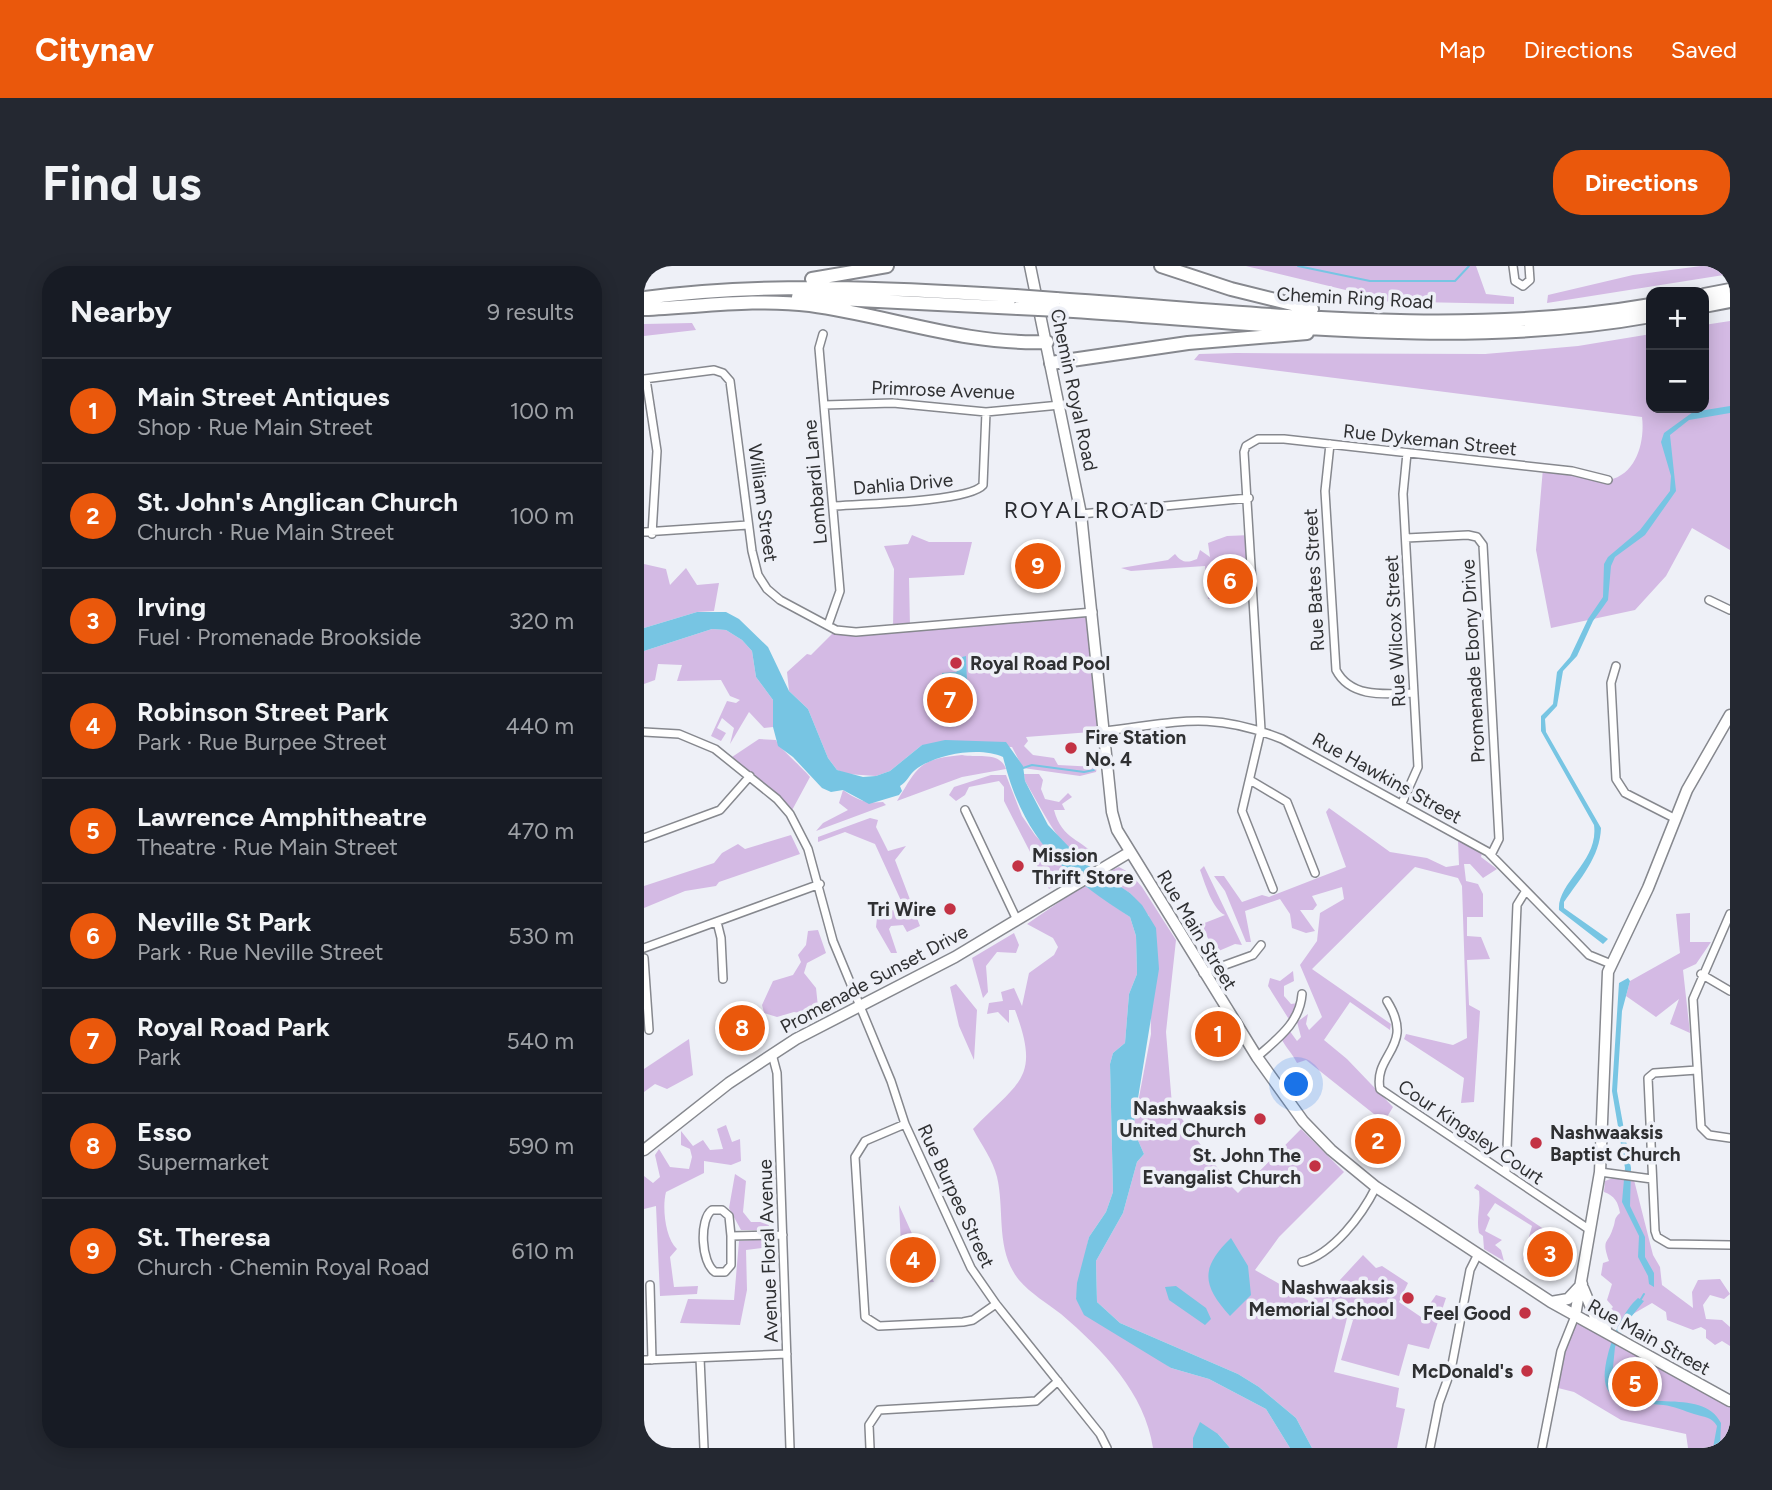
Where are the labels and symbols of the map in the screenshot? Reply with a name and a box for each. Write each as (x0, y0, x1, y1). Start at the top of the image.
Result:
street label: Chemin Ring Road (1276, 282, 1434, 314)
street label: Chemin Royal Road (1046, 307, 1102, 473)
street label: Primrose Avenue (871, 376, 1015, 404)
street label: Lombardi Lane (798, 419, 832, 545)
street label: Rue Dykeman Street (1342, 419, 1518, 461)
street label: William Street (743, 442, 783, 564)
street label: Dahlia Drive (852, 468, 954, 500)
district label: ROYAL ROAD (1004, 496, 1166, 524)
street label: Rue Bates Street (1299, 508, 1329, 652)
pin: 9 (1015, 540, 1061, 592)
street label: Rue Wilcox Street (1380, 554, 1410, 708)
pin: 6 (1207, 555, 1253, 607)
street label: Promenade Ebony Drive (1456, 559, 1490, 763)
place label: Royal Road Pool (970, 652, 1110, 675)
marker: Royal Road Pool (948, 655, 964, 671)
pin: 7 (927, 674, 973, 726)
place label: Fire Station No. 4 (1085, 726, 1186, 771)
street label: Rue Hawkins Street (1308, 727, 1466, 829)
marker: Fire Station No. 4 (1063, 740, 1079, 756)
place label: Mission Thrift Store (1032, 844, 1134, 889)
marker: Mission Thrift Store (1010, 858, 1026, 874)
street label: Rue Main Street (1152, 866, 1242, 994)
place label: Tri Wire (868, 898, 936, 921)
marker: Tri Wire (942, 901, 958, 917)
street label: Promenade Sunset Drive (776, 920, 972, 1038)
pin: 8 (719, 1002, 765, 1054)
pin: 1 (1195, 1008, 1241, 1060)
your location (1279, 1067, 1313, 1101)
street label: Cour Kingsley Court (1394, 1075, 1548, 1189)
place label: Nashwaaksis United Church (1119, 1097, 1246, 1142)
marker: Nashwaaksis United Church (1252, 1111, 1268, 1127)
pin: 2 (1355, 1115, 1401, 1167)
street label: Rue Burpee Street (913, 1120, 999, 1272)
place label: Nashwaaksis Baptist Church (1550, 1121, 1681, 1166)
marker: Nashwaaksis Baptist Church (1528, 1135, 1544, 1151)
place label: St. John The Evangalist Church (1143, 1144, 1301, 1189)
marker: St. John The Evangalist Church (1307, 1158, 1323, 1174)
street label: Avenue Floral Avenue (753, 1159, 783, 1343)
pin: 3 (1527, 1228, 1573, 1280)
pin: 4 (890, 1234, 936, 1286)
place label: Nashwaaksis Memorial School (1249, 1276, 1394, 1321)
marker: Nashwaaksis Memorial School (1400, 1290, 1416, 1306)
street label: Rue Main Street (1584, 1294, 1714, 1380)
place label: Feel Good (1423, 1302, 1511, 1325)
marker: Feel Good (1517, 1305, 1533, 1321)
pin: 5 (1612, 1358, 1658, 1410)
place label: McDonald's (1412, 1360, 1513, 1383)
marker: McDonald's (1519, 1363, 1535, 1379)

